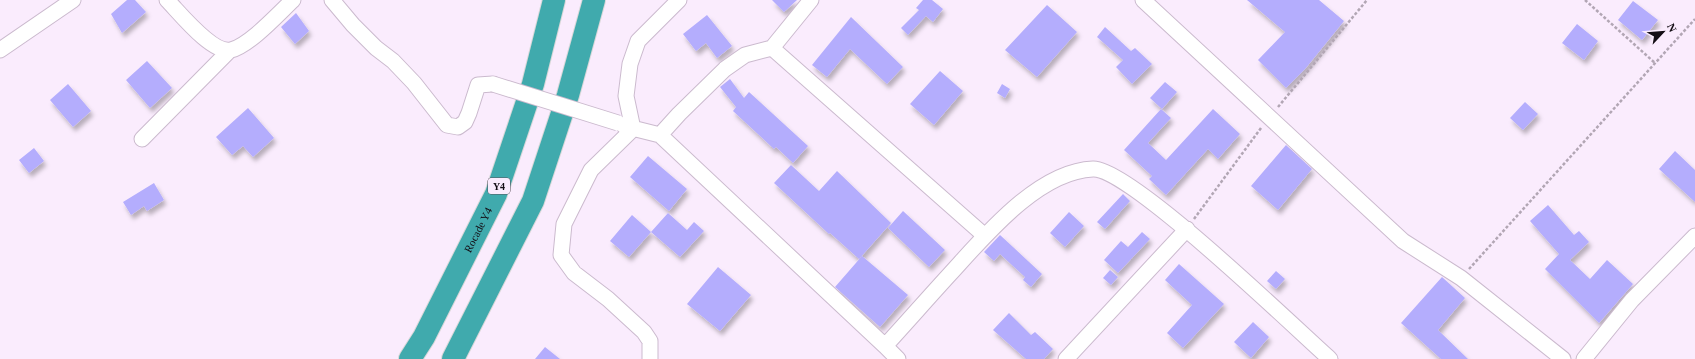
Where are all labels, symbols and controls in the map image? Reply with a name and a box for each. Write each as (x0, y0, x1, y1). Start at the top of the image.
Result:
north arrow (1643, 12, 1683, 52)
text: N (1665, 21, 1679, 34)
road number: Y4 (488, 178, 510, 194)
street label: Rocade Y4 (462, 205, 494, 254)

